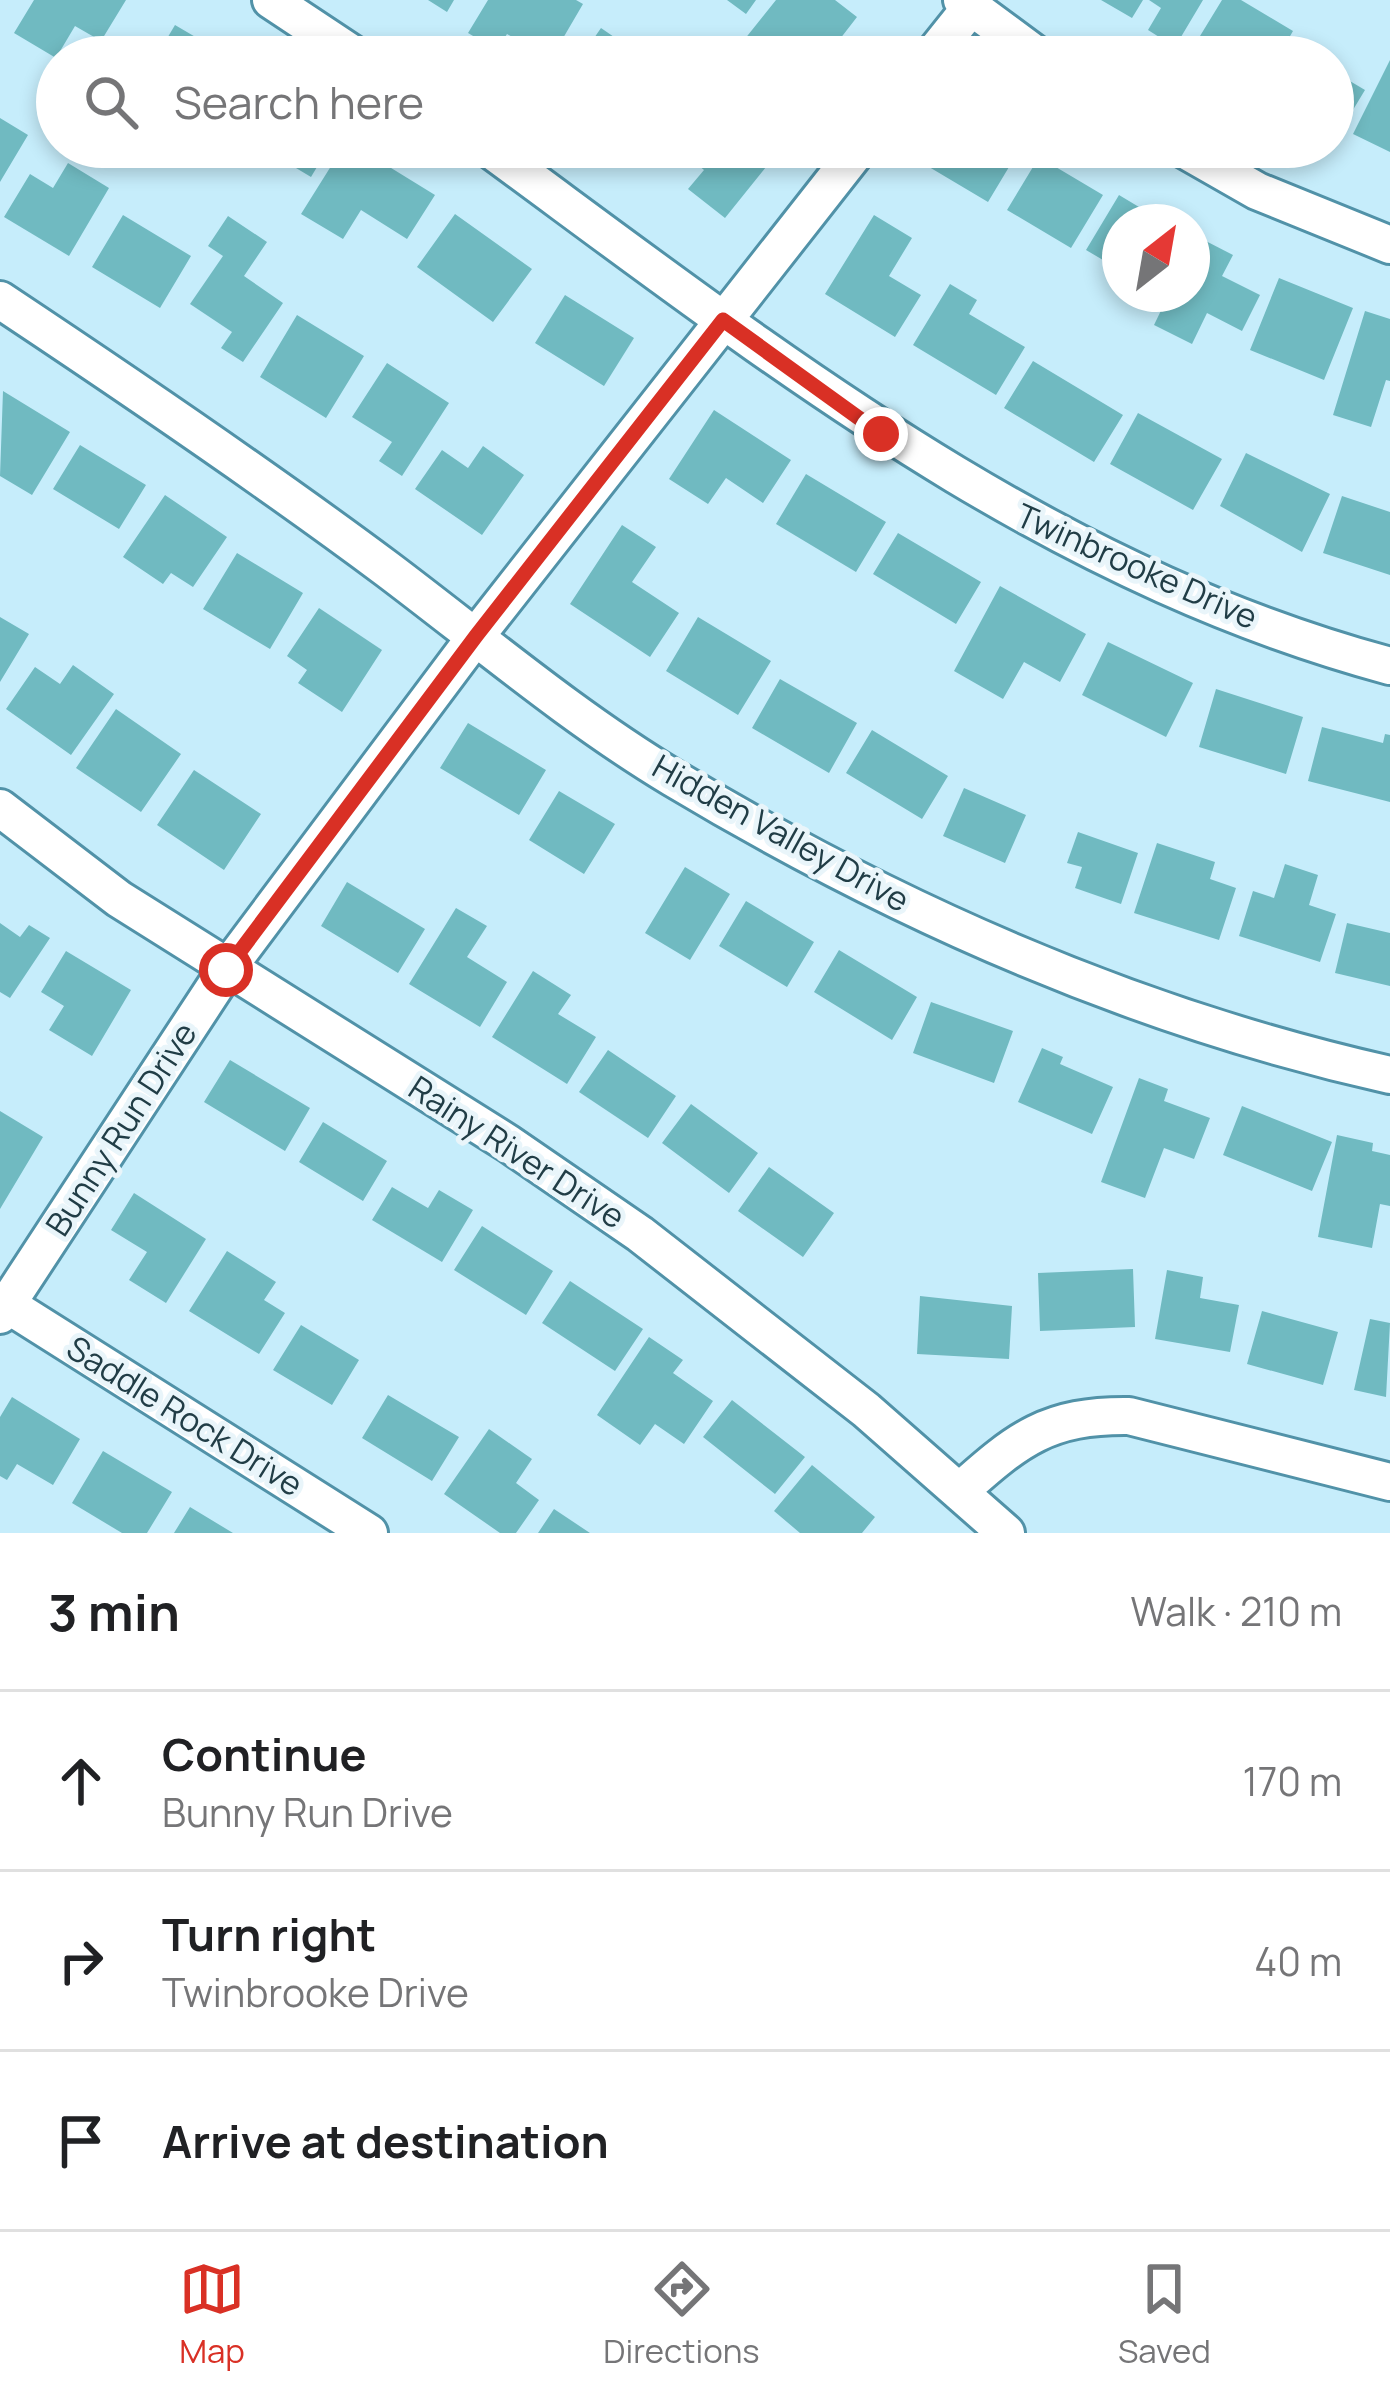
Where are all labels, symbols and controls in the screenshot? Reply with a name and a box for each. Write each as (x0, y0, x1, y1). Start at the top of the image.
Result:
search box (36, 36, 1354, 168)
icon: search (78, 69, 144, 135)
text: Search here (174, 71, 424, 133)
north arrow (1102, 204, 1210, 312)
route end (854, 407, 908, 461)
street label: Twinbrooke Drive (1009, 492, 1265, 639)
street label: Hidden Valley Drive (645, 743, 918, 922)
route start (199, 943, 253, 997)
street label: Bunny Run Drive (35, 1013, 206, 1244)
street label: Rainy River Drive (400, 1065, 634, 1238)
street label: Saddle Rock Drive (59, 1325, 312, 1506)
text: 3 min (48, 1577, 180, 1646)
text: Walk · 210 m (1131, 1584, 1342, 1638)
text: Continue (162, 1723, 367, 1785)
icon: ahead (48, 1748, 114, 1814)
text: 170 m (1243, 1754, 1342, 1808)
text: Bunny Run Drive (162, 1785, 453, 1839)
text: Turn right (162, 1903, 376, 1965)
icon: right (48, 1928, 114, 1994)
text: 40 m (1254, 1934, 1342, 1988)
text: Twinbrooke Drive (162, 1965, 469, 2019)
icon: arrive (48, 2108, 114, 2174)
text: Arrive at destination (162, 2110, 609, 2172)
tab: Map (179, 2256, 245, 2373)
tab: Directions (603, 2256, 760, 2373)
tab: Saved (1118, 2256, 1211, 2373)

